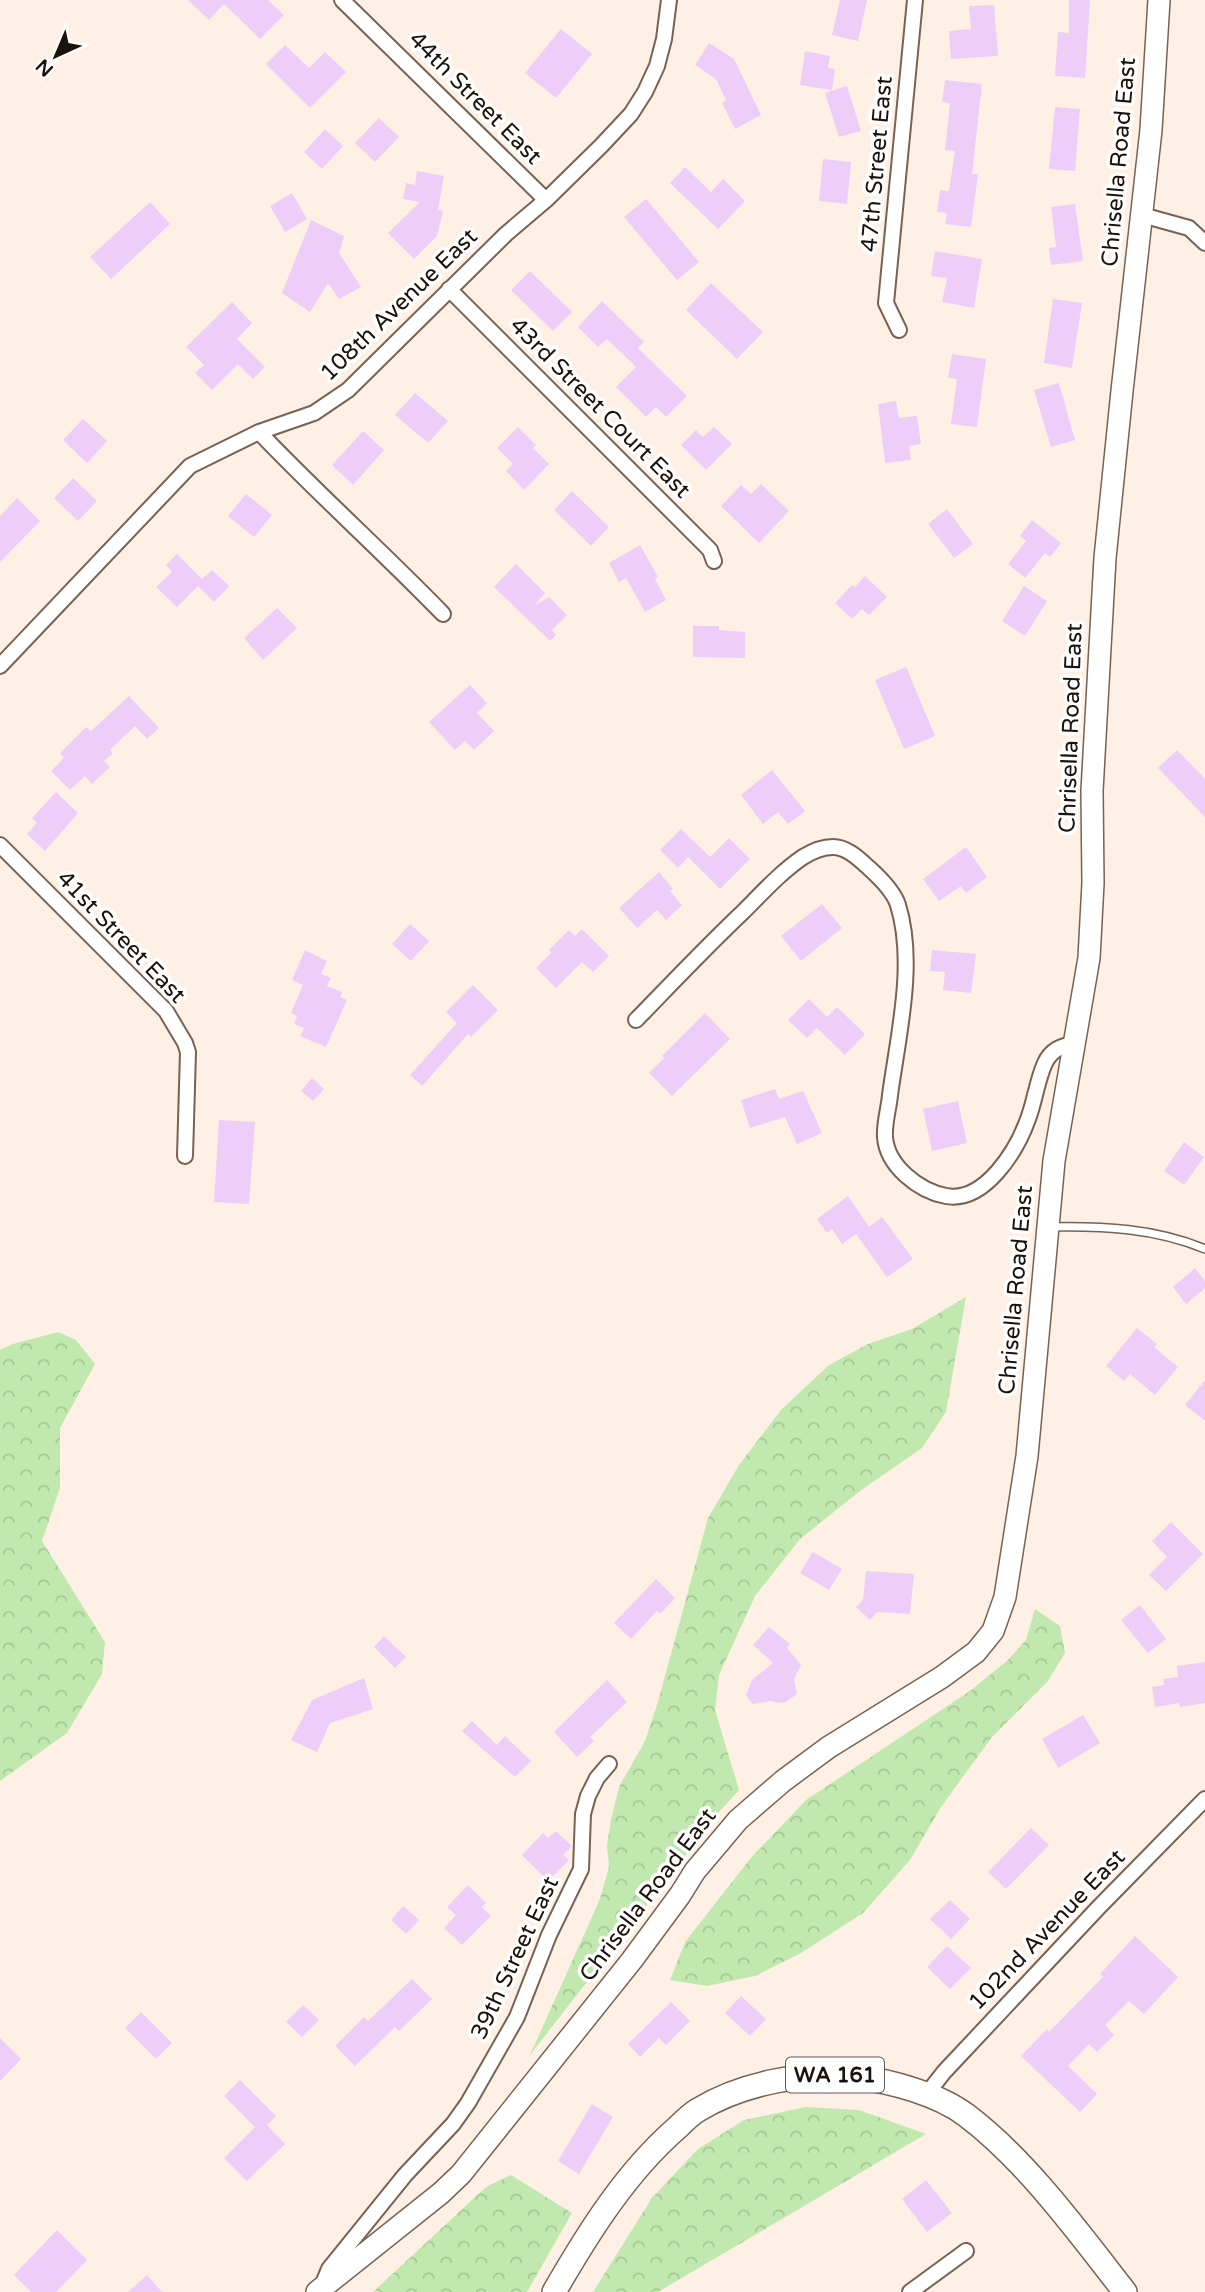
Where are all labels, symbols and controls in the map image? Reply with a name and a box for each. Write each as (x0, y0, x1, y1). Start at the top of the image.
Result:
north arrow (21, 21, 91, 91)
street label: 44th Street East (403, 26, 547, 170)
text: N (32, 54, 58, 81)
street label: Chrisella Road East (1096, 56, 1142, 268)
street label: 47th Street East (855, 75, 899, 253)
street label: 108th Avenue East (315, 223, 484, 387)
street label: 43rd Street Court East (504, 312, 696, 504)
street label: Chrisella Road East (1053, 622, 1089, 833)
street label: 41st Street East (51, 865, 191, 1009)
street label: Chrisella Road East (993, 1184, 1039, 1396)
street label: Chrisella Road East (574, 1803, 722, 1987)
street label: 102nd Avenue East (963, 1843, 1131, 2016)
street label: 39th Street East (465, 1872, 565, 2044)
road number: WA 161 (786, 2058, 884, 2092)

